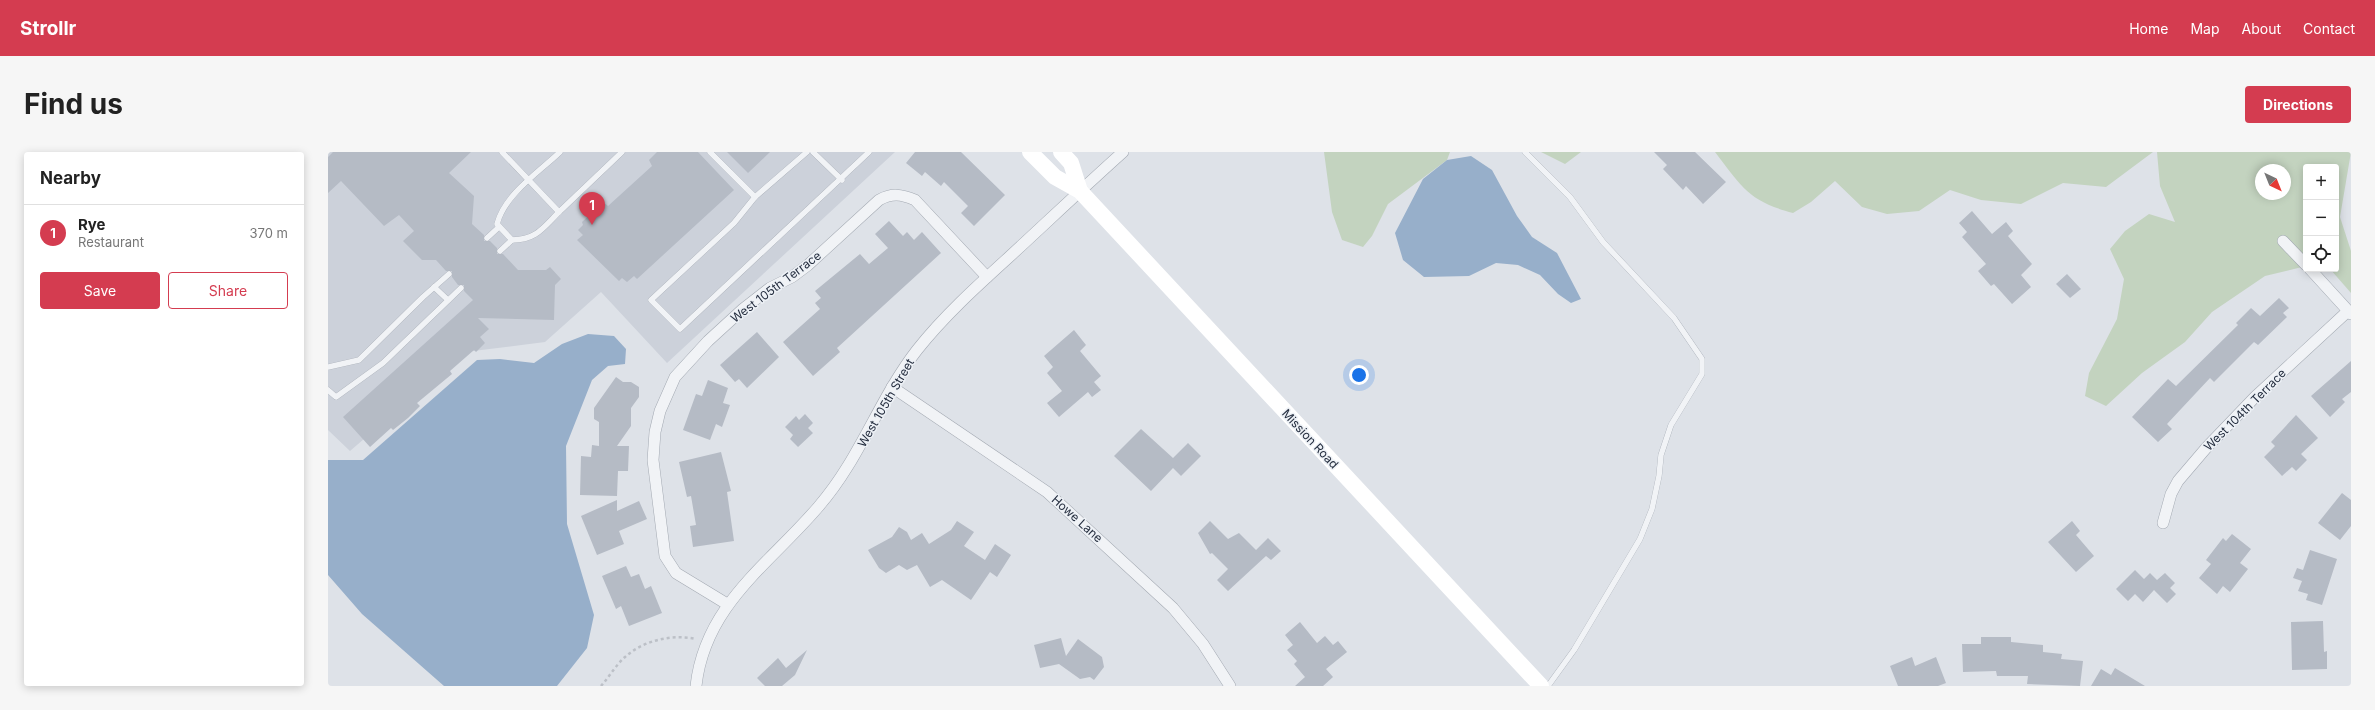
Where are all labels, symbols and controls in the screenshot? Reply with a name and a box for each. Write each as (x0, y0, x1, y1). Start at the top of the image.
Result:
text: Strollr (20, 17, 76, 40)
text: Home (2129, 20, 2168, 37)
text: Map (2190, 20, 2220, 37)
text: About (2242, 20, 2281, 37)
text: Contact (2303, 20, 2355, 37)
button: Directions (2245, 86, 2351, 123)
text: Find us (24, 87, 123, 121)
north arrow (2255, 164, 2291, 200)
map controls (2303, 164, 2339, 272)
button: + (2303, 164, 2339, 200)
text: Nearby (40, 168, 101, 188)
pin: 1 (579, 192, 605, 225)
button: − (2303, 200, 2339, 236)
text: Rye (78, 215, 106, 234)
text: 1 (50, 225, 56, 241)
text: 370 m (250, 225, 288, 241)
text: Restaurant (78, 234, 144, 250)
button: locate (2303, 236, 2339, 272)
street label: West 105th Terrace (727, 248, 824, 326)
button: Save (40, 272, 160, 309)
button: Share (168, 272, 288, 309)
street label: West 105th Street (854, 356, 917, 450)
your location (1349, 365, 1369, 385)
street label: West 104th Terrace (2200, 365, 2289, 454)
street label: Mission Road (1279, 406, 1342, 472)
street label: Howe Lane (1049, 492, 1106, 545)

